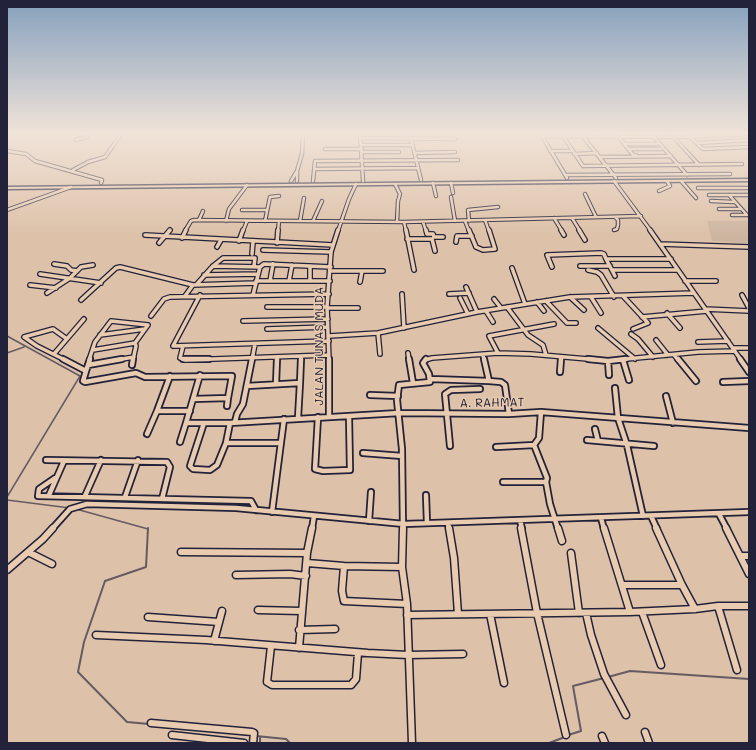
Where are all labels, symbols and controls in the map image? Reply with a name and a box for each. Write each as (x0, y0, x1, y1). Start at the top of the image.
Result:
street label: JALAN TUNAS MUDA (312, 287, 326, 405)
street label: A. RAHMAT (459, 395, 525, 411)

